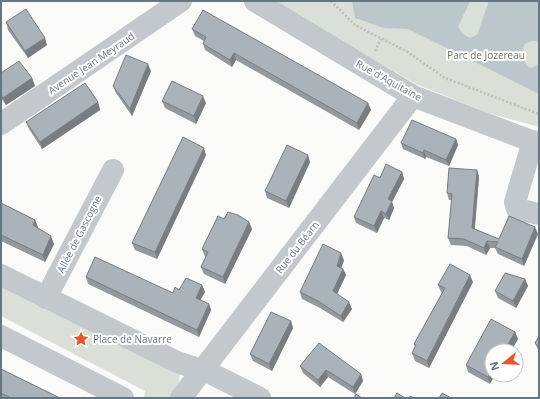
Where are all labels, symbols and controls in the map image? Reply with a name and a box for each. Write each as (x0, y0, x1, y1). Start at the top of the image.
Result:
street label: Avenue Jean Meyraud (45, 29, 137, 97)
park label: Parc de Jozereau (447, 48, 525, 62)
street label: Rue d'Aquitaine (354, 56, 425, 104)
street label: Allée de Gascogne (53, 193, 105, 275)
street label: Rue du Béarn (272, 218, 322, 276)
place icon: Place de Navarre (72, 330, 90, 348)
place label: Place de Navarre (93, 332, 172, 346)
north arrow (484, 343, 524, 383)
text: N (485, 360, 503, 373)

